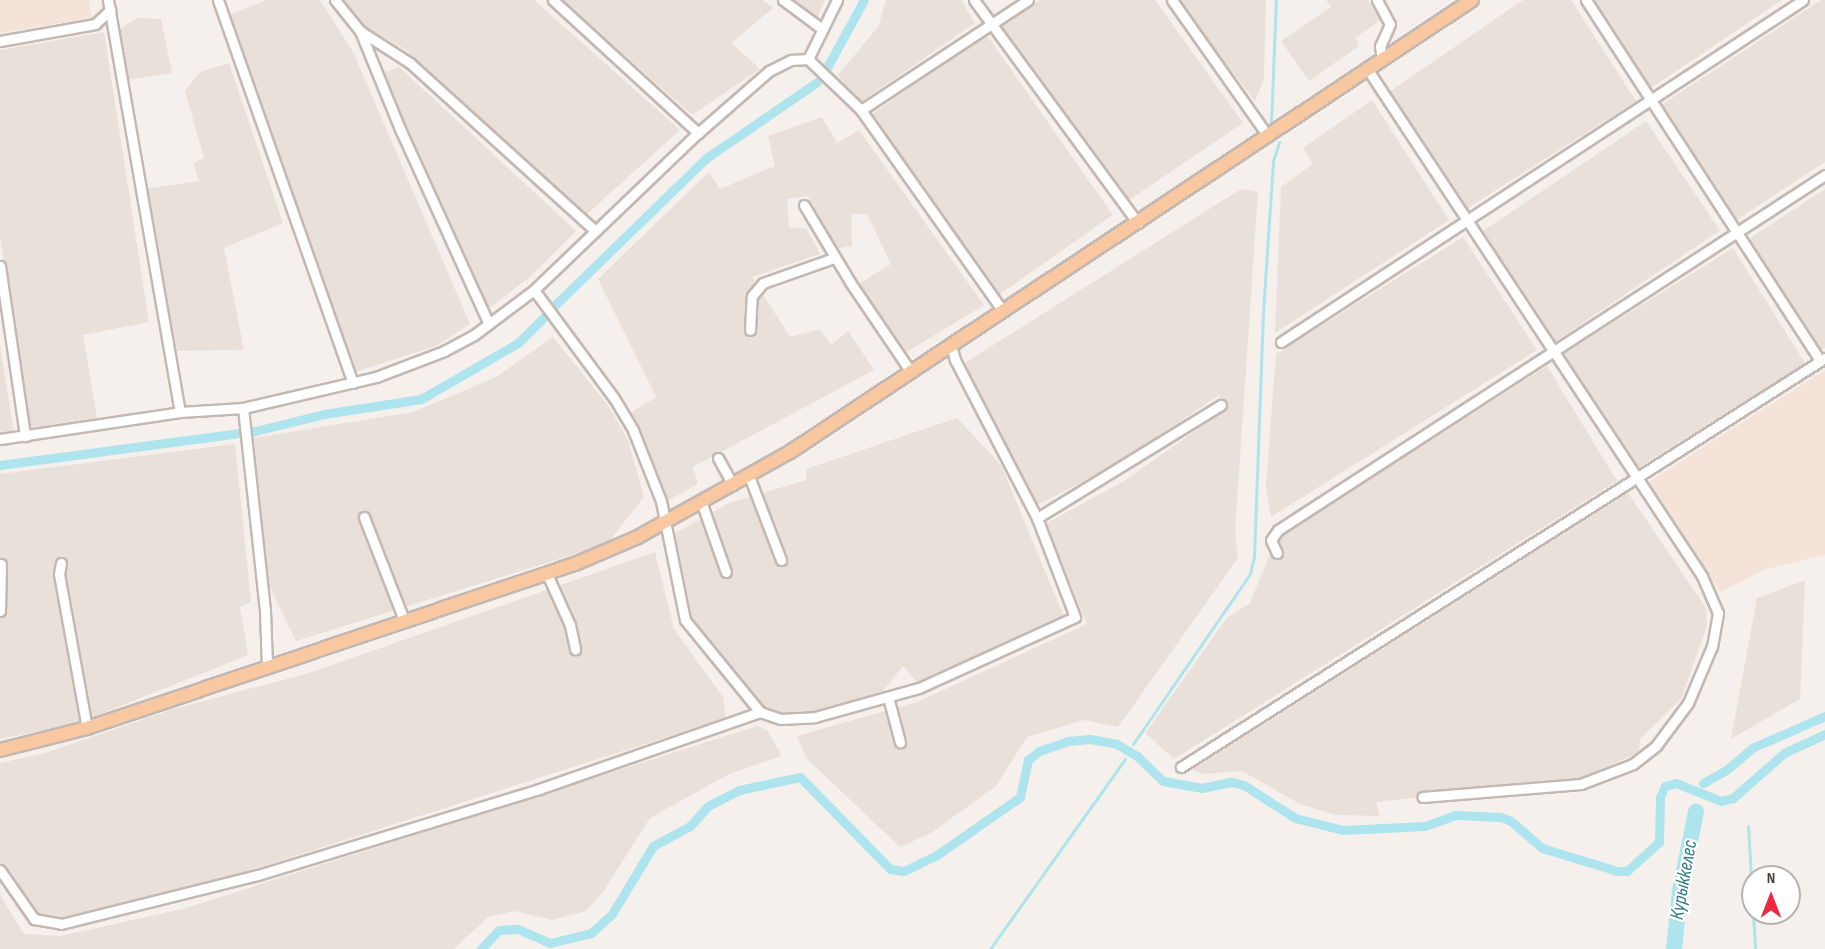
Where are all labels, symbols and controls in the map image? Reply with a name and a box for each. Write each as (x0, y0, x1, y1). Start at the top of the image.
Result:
water label: Курыккелес (1665, 838, 1703, 922)
north arrow (1741, 865, 1801, 925)
text: N (1767, 869, 1775, 888)

